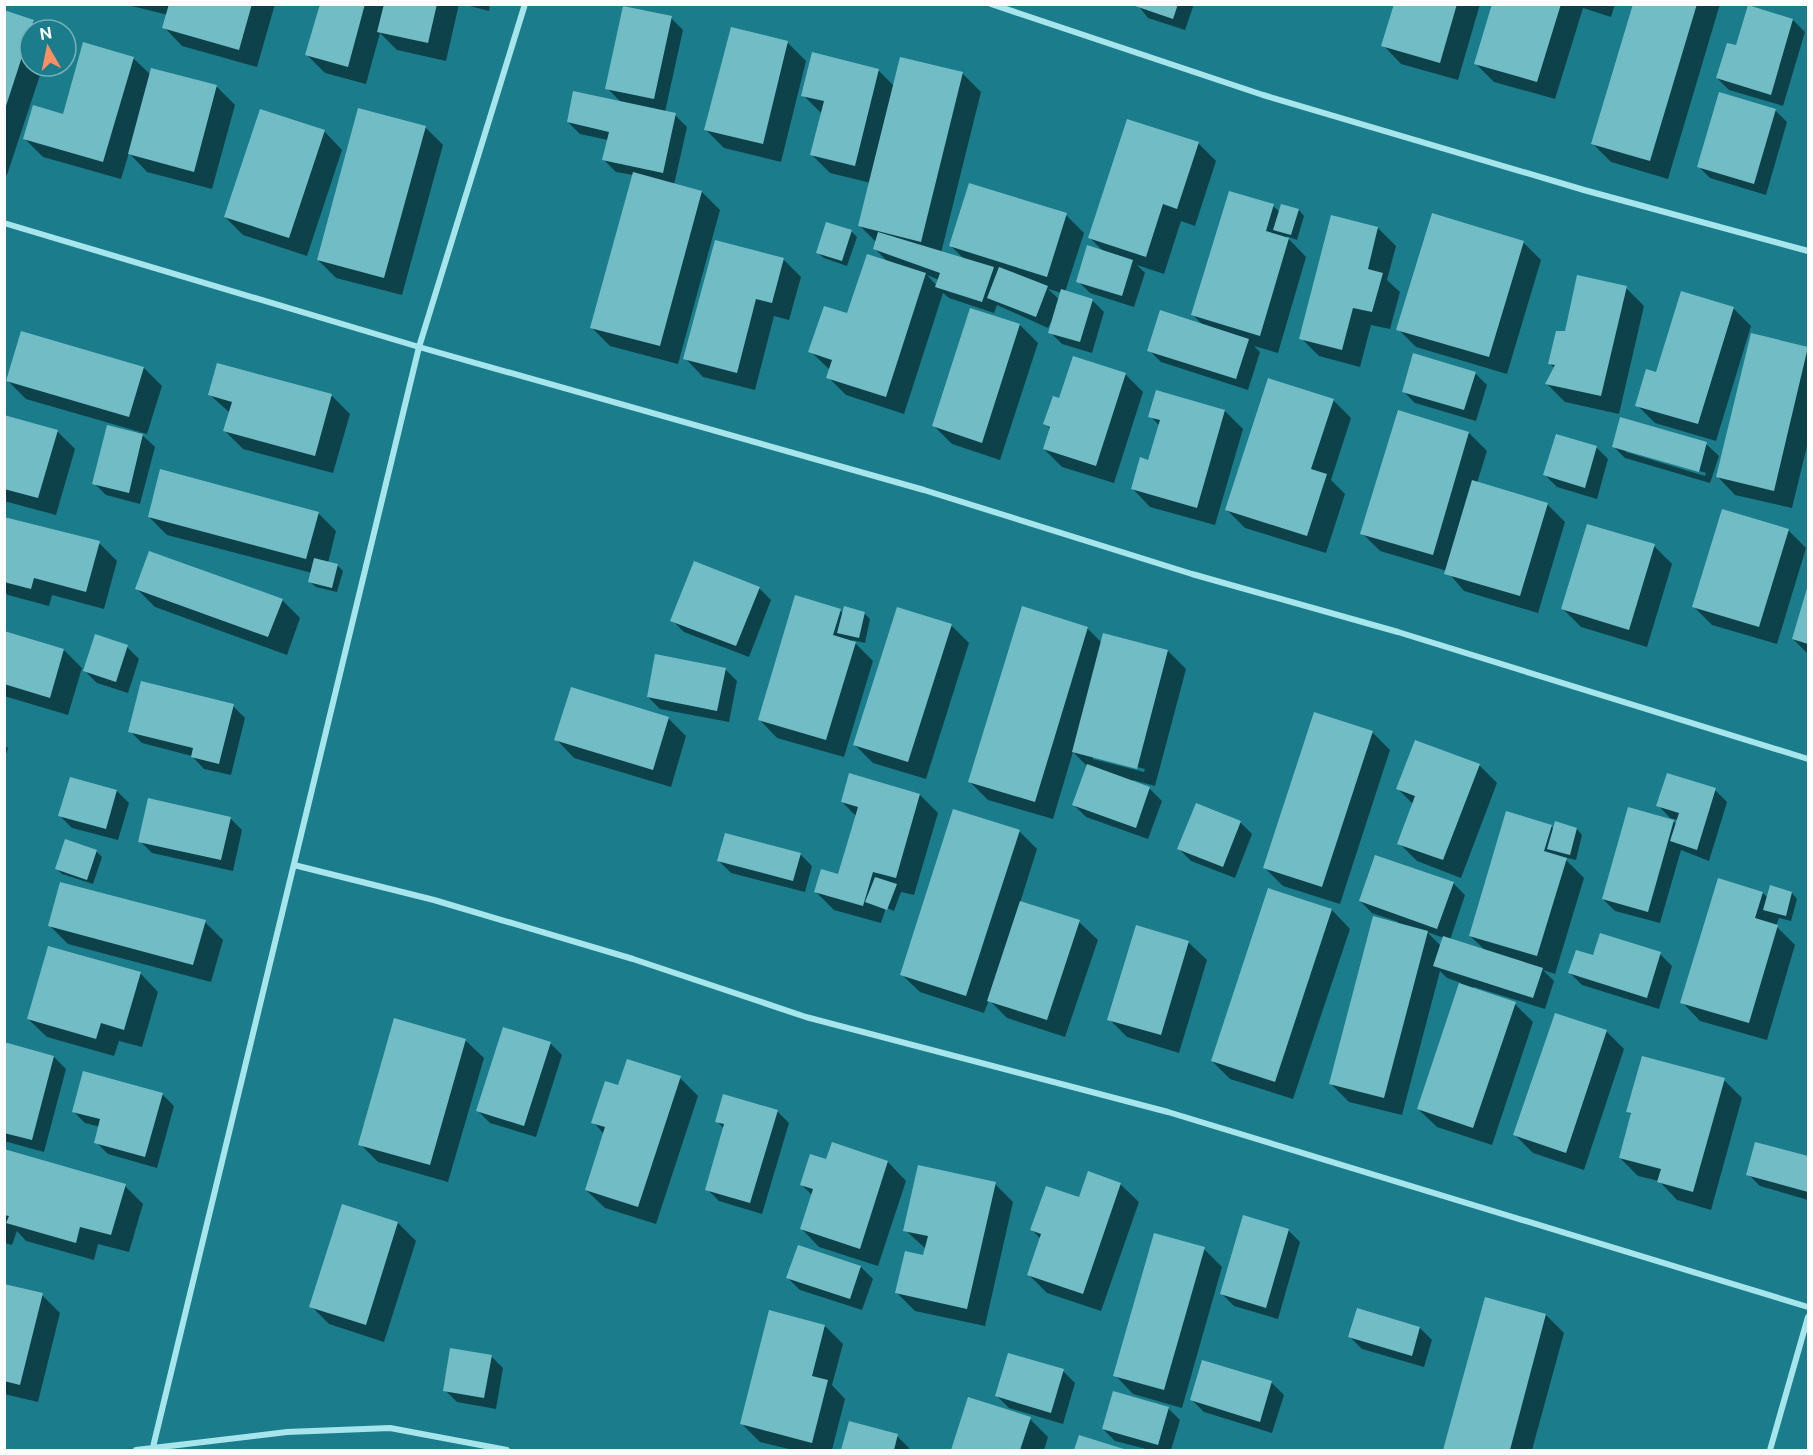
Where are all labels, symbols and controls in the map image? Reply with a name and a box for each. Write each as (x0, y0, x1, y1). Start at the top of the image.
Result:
north arrow (18, 18, 78, 78)
text: N (38, 23, 53, 44)

